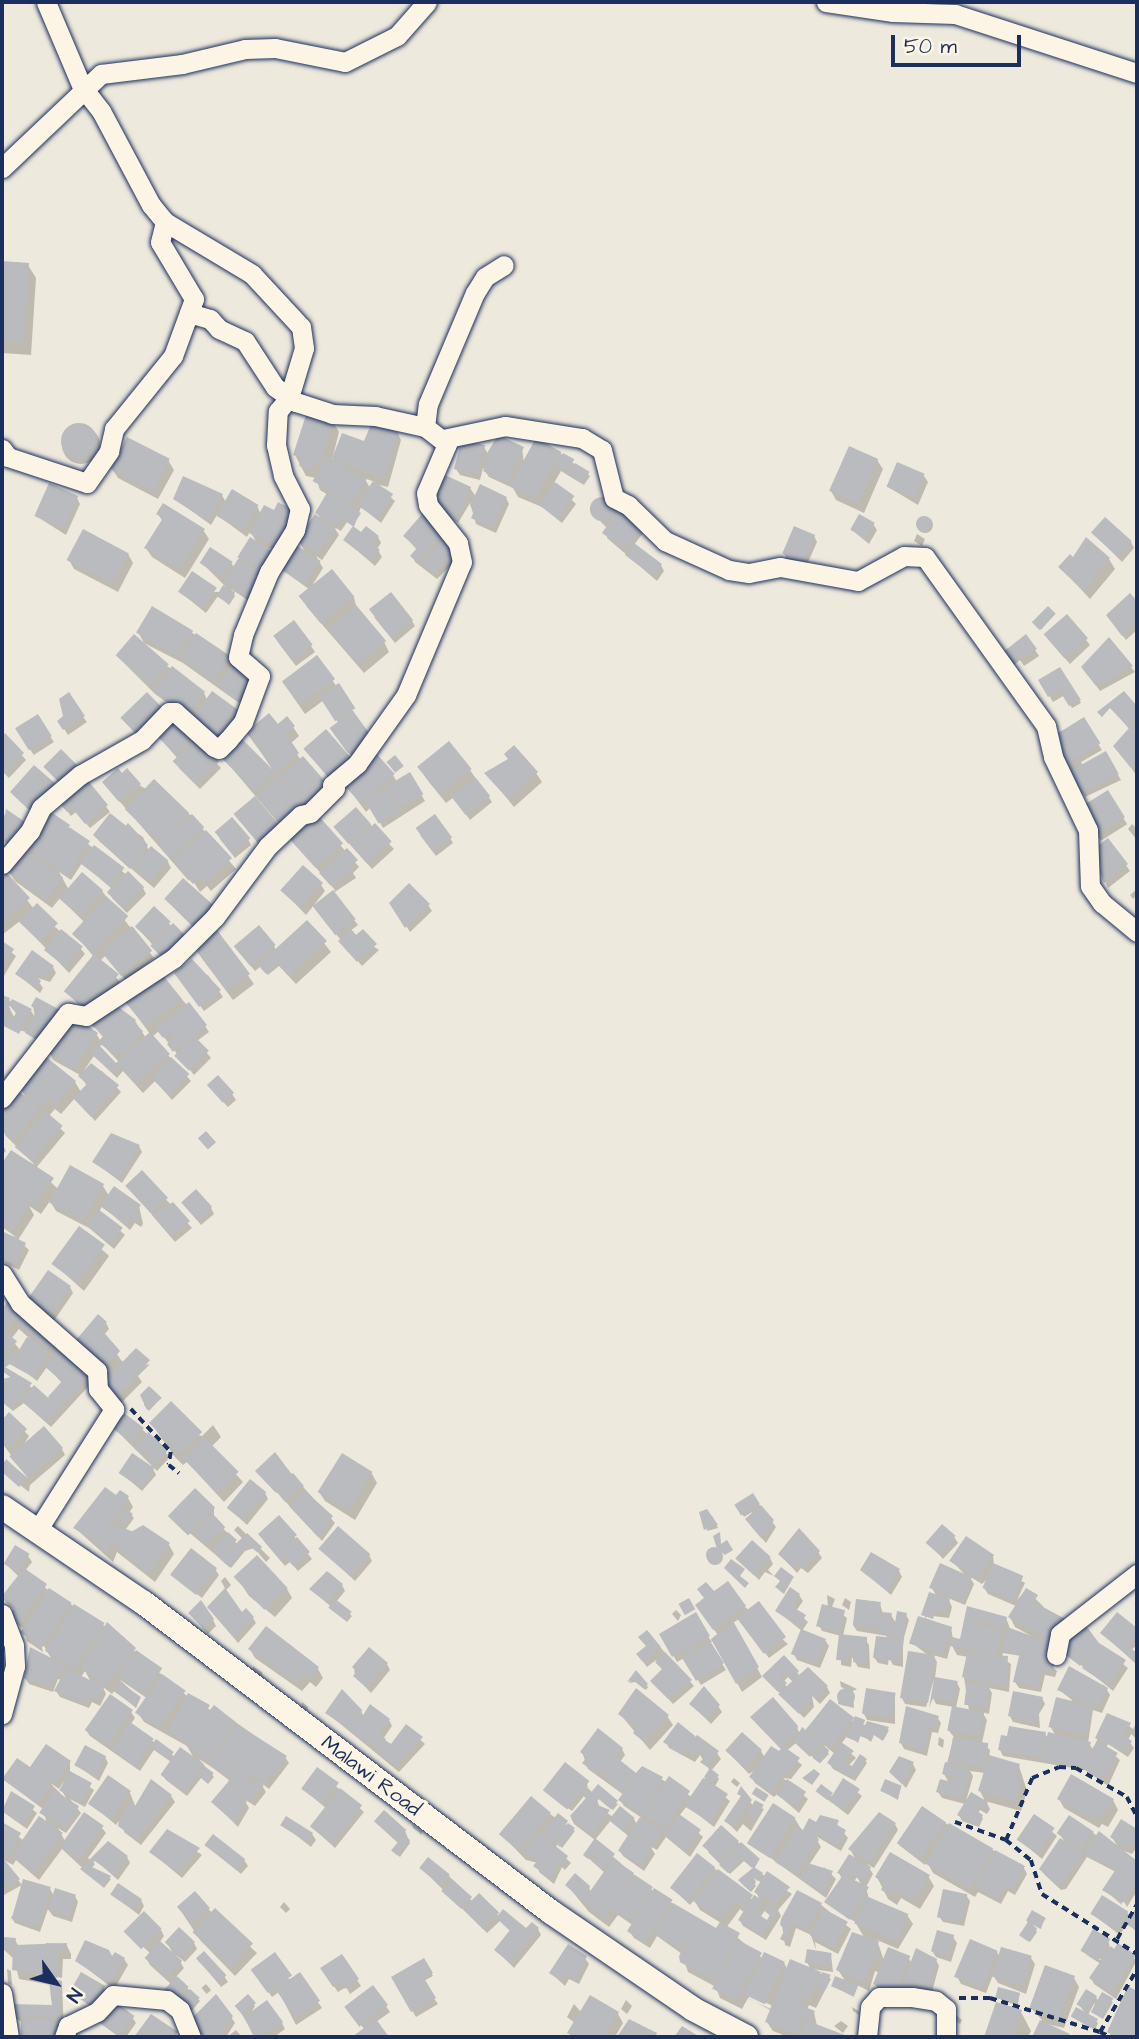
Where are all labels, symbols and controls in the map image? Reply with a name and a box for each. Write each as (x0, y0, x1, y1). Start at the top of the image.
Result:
scale bar (894, 21, 1024, 65)
text: 50 m (904, 32, 957, 61)
street label: Malawi Road (316, 1730, 426, 1822)
north arrow (21, 1948, 91, 2018)
text: N (59, 1983, 88, 2008)

